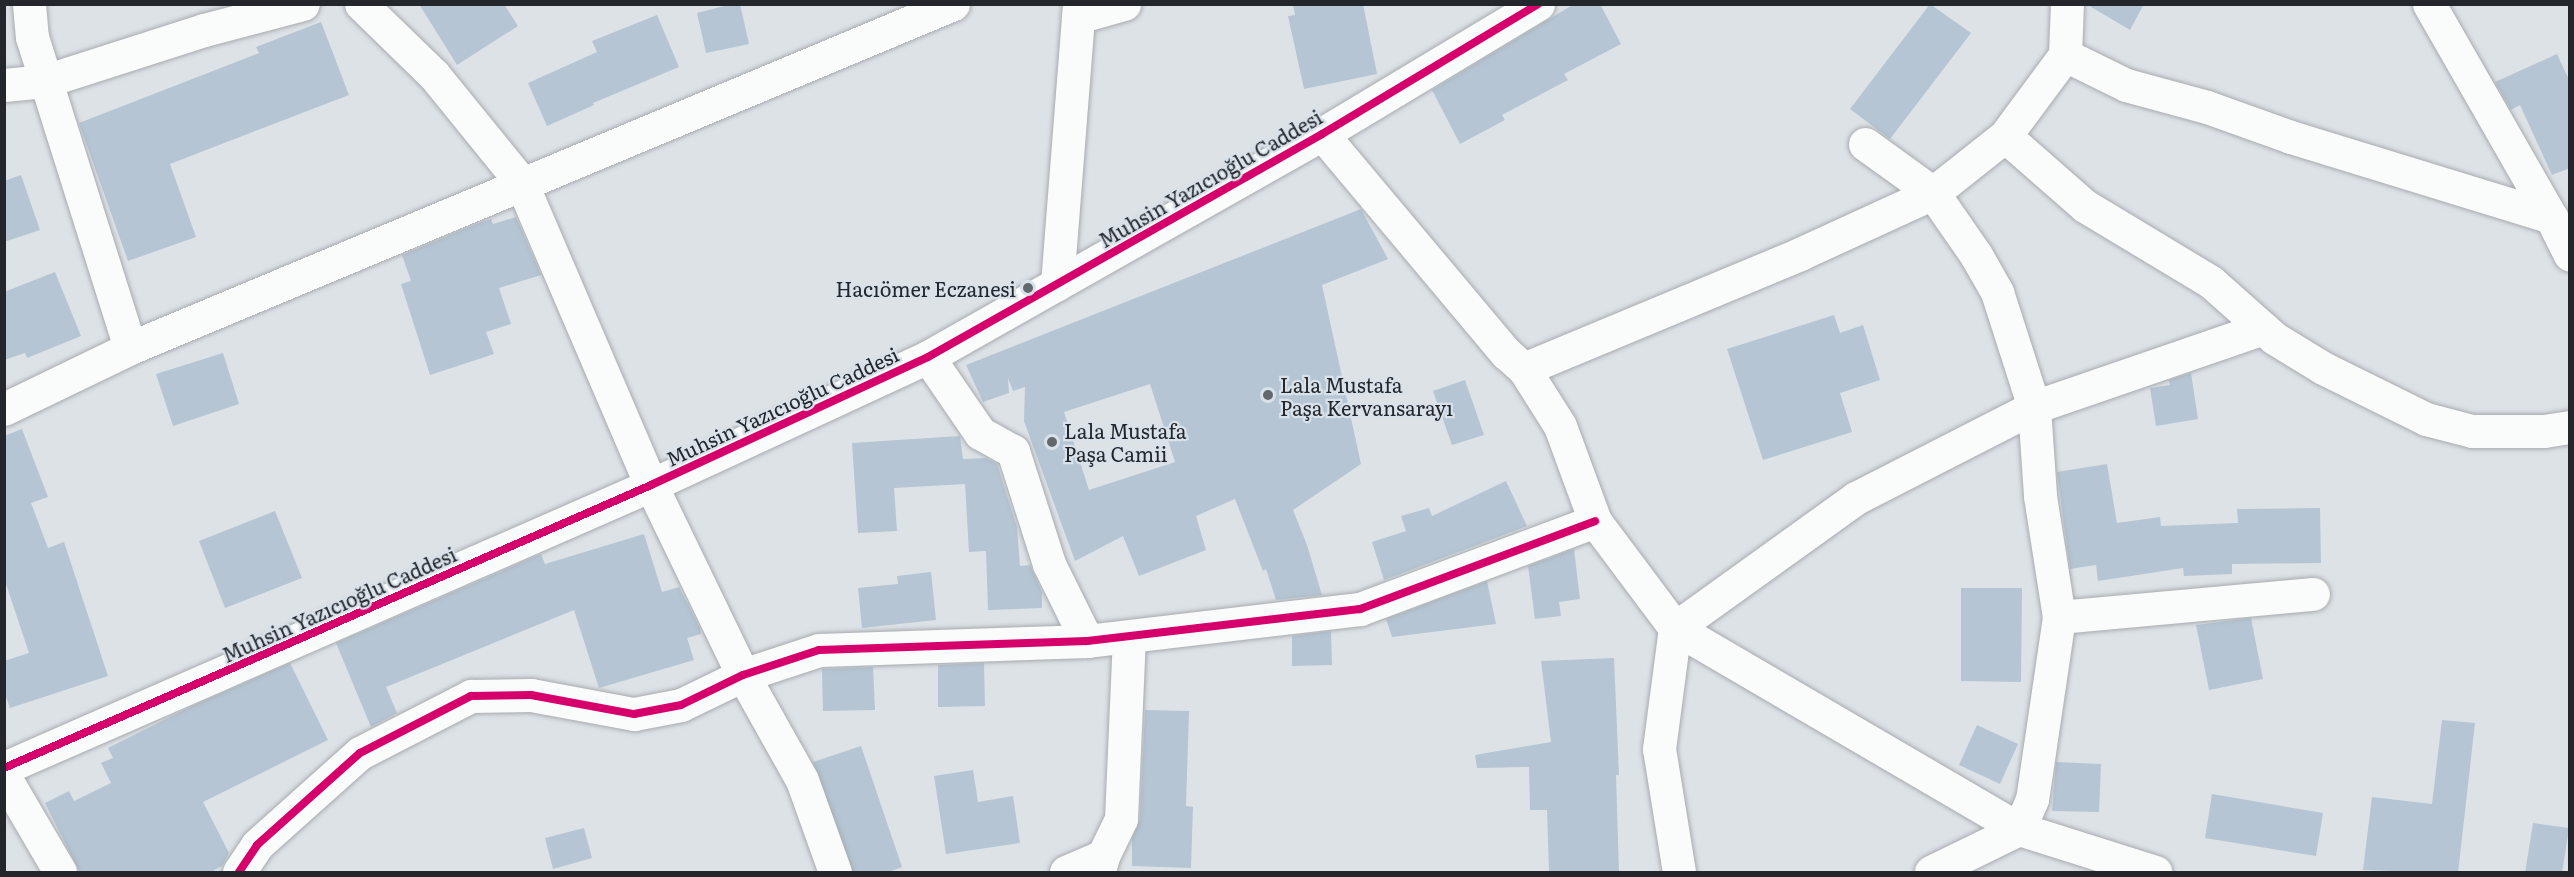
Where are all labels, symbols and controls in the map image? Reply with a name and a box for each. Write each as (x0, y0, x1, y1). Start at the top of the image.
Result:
street label: Muhsin Yazıcıoğlu Caddesi (1094, 104, 1326, 252)
place label: Hacıömer Eczanesi (836, 276, 1016, 300)
marker: Hacıömer Eczanesi (1021, 281, 1035, 295)
street label: Muhsin Yazıcıoğlu Caddesi (662, 341, 902, 471)
place label: Lala Mustafa Paşa Kervansarayı (1280, 372, 1453, 419)
marker: Lala Mustafa Paşa Kervansarayı (1261, 388, 1275, 402)
place label: Lala Mustafa Paşa Camii (1064, 418, 1187, 465)
marker: Lala Mustafa Paşa Camii (1045, 435, 1059, 449)
street label: Muhsin Yazıcıoğlu Caddesi (218, 541, 460, 667)

